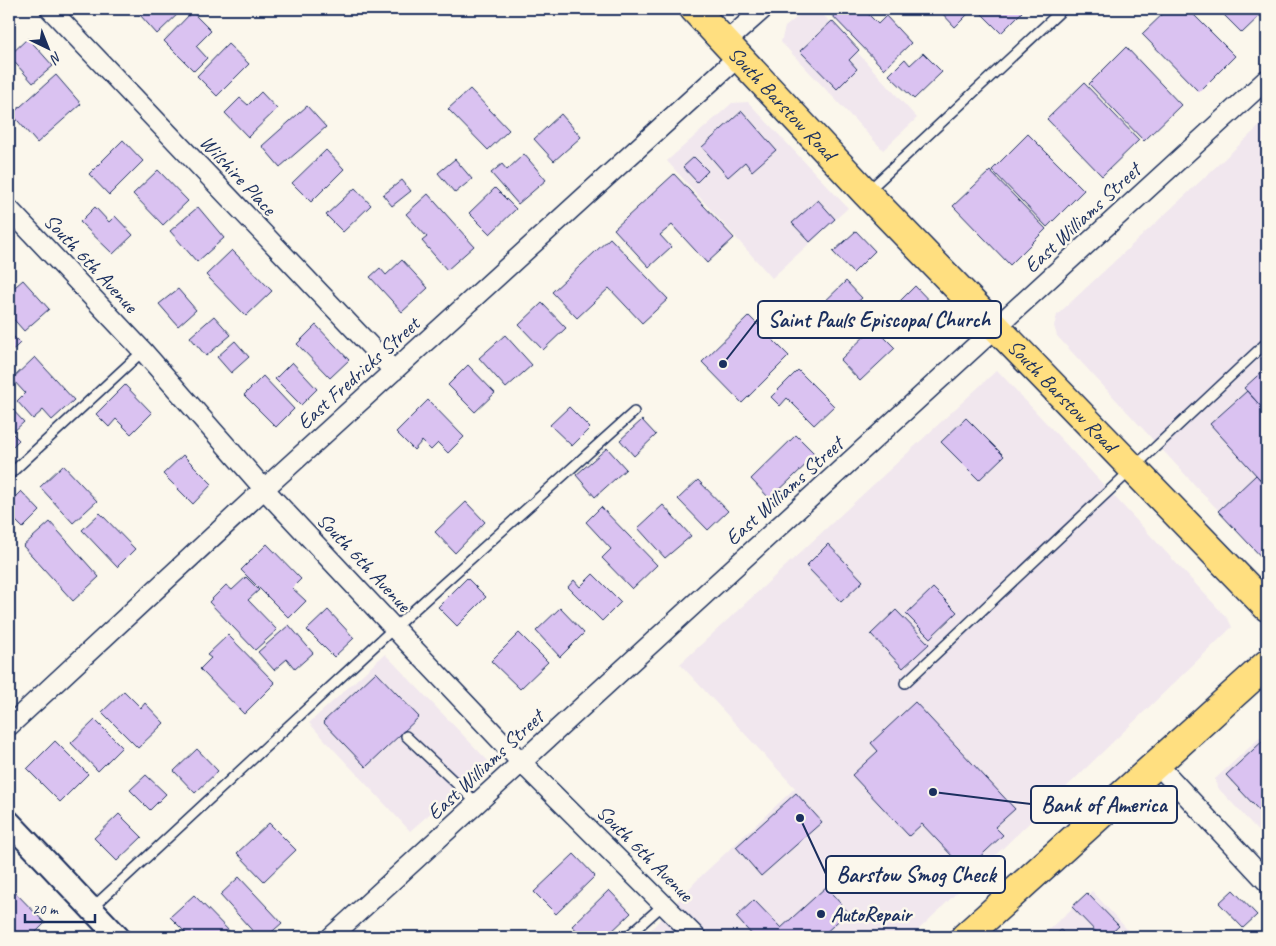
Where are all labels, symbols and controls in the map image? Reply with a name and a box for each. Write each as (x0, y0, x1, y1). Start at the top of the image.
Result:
north arrow (22, 22, 72, 72)
street label: South Barstow Road (723, 41, 844, 168)
text: N (46, 48, 65, 68)
street label: Wilshire Place (194, 129, 283, 221)
street label: East Williams Street (1018, 155, 1148, 279)
street label: South 6th Avenue (38, 208, 144, 319)
callout: Saint Pauls Episcopal Church (758, 301, 1001, 338)
text: Saint Pauls Episcopal Church (768, 306, 992, 334)
street label: East Fredricks Street (291, 310, 426, 435)
street label: South Barstow Road (1002, 334, 1125, 460)
street label: East Williams Street (720, 429, 851, 551)
street label: South 6th Avenue (311, 507, 417, 618)
street label: East Williams Street (421, 702, 551, 826)
callout: Bank of America (1031, 786, 1177, 823)
text: Bank of America (1041, 791, 1169, 819)
street label: South 6th Avenue (591, 799, 700, 908)
callout: Barstow Smog Check (826, 856, 1005, 893)
text: Barstow Smog Check (836, 861, 997, 889)
scale bar (25, 891, 95, 923)
text: 20 m (32, 900, 59, 919)
place label: AutoRepair (831, 901, 913, 927)
marker: AutoRepair (815, 908, 827, 920)

